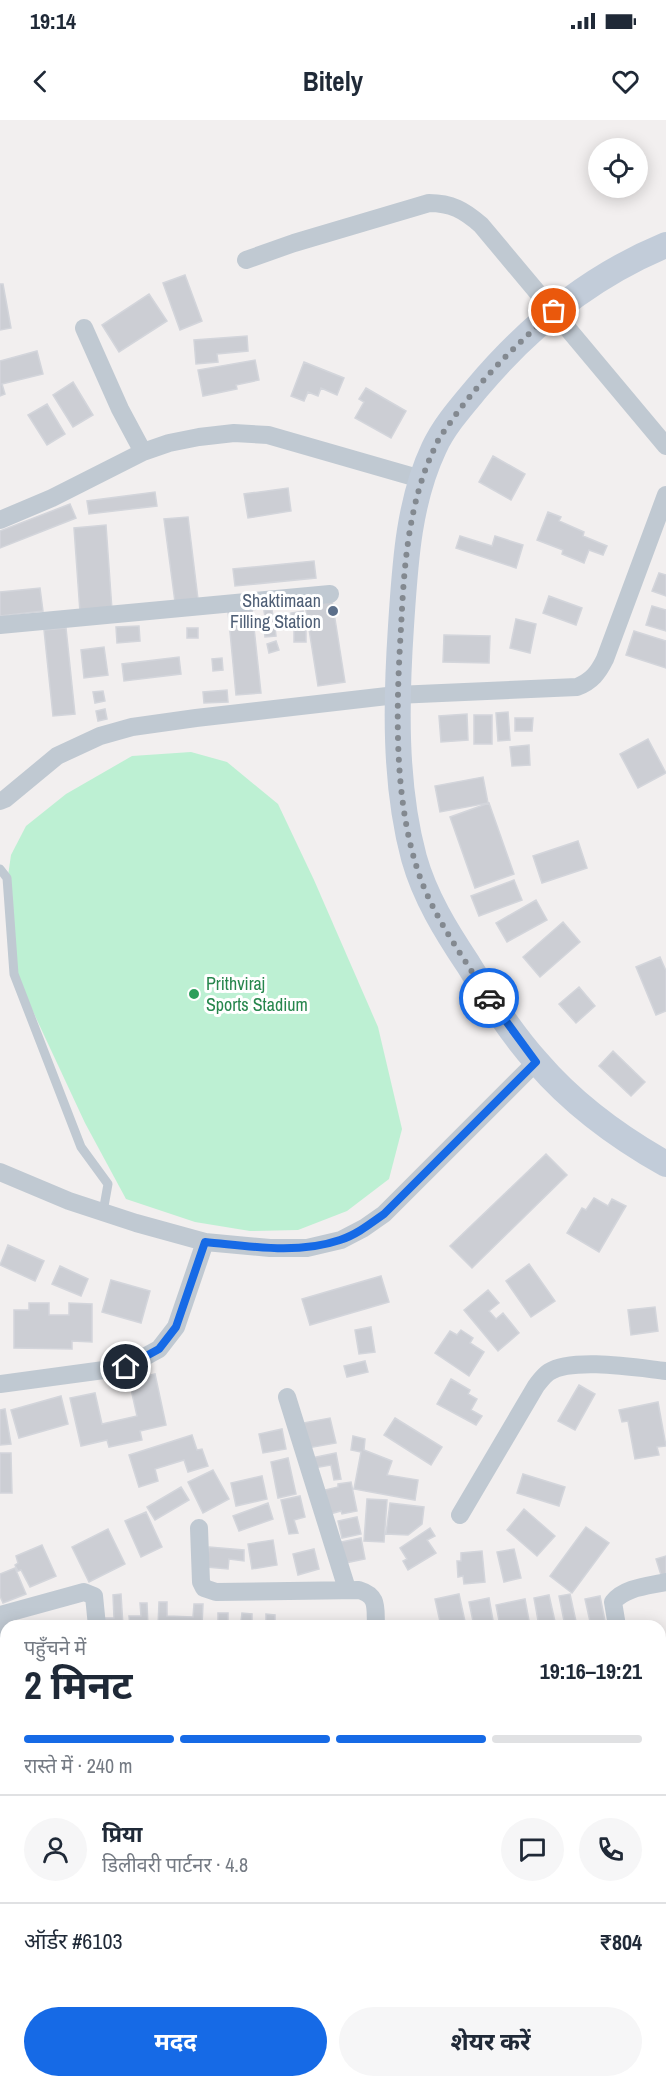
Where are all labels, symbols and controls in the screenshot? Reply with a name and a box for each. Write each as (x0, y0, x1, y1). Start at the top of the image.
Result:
text: 19:14 (30, 6, 76, 36)
text: Bitely (303, 63, 363, 99)
icon: back (24, 65, 57, 98)
icon: heart (609, 65, 642, 98)
map controls (588, 138, 648, 198)
button: locate (588, 138, 648, 198)
pin (528, 285, 579, 336)
icon: bag (537, 294, 570, 327)
place label: Shaktimaan Filling Station (230, 588, 321, 634)
marker: Shaktimaan Filling Station (326, 604, 340, 618)
courier (459, 968, 519, 1028)
place label: Prithviraj Sports Stadium (206, 971, 308, 1017)
icon: car (473, 982, 506, 1015)
marker: Prithviraj Sports Stadium (187, 987, 201, 1001)
pin (100, 1341, 151, 1392)
icon: home (109, 1350, 142, 1383)
text: पहुँचने में (24, 1634, 86, 1661)
text: 19:16–19:21 (540, 1656, 642, 1686)
text: 2 मिनट (24, 1659, 133, 1711)
text: रास्ते में · 240 m (24, 1752, 132, 1779)
button: person (24, 1818, 87, 1881)
button: chat (501, 1818, 564, 1881)
button: phone (579, 1818, 642, 1881)
text: प्रिया (102, 1819, 142, 1849)
text: डिलीवरी पार्टनर · 4.8 (102, 1851, 248, 1878)
text: ऑर्डर #6103 (24, 1926, 122, 1956)
text: ₹804 (599, 1927, 642, 1957)
button: मदद (24, 2007, 327, 2076)
button: शेयर करें (339, 2007, 642, 2076)

